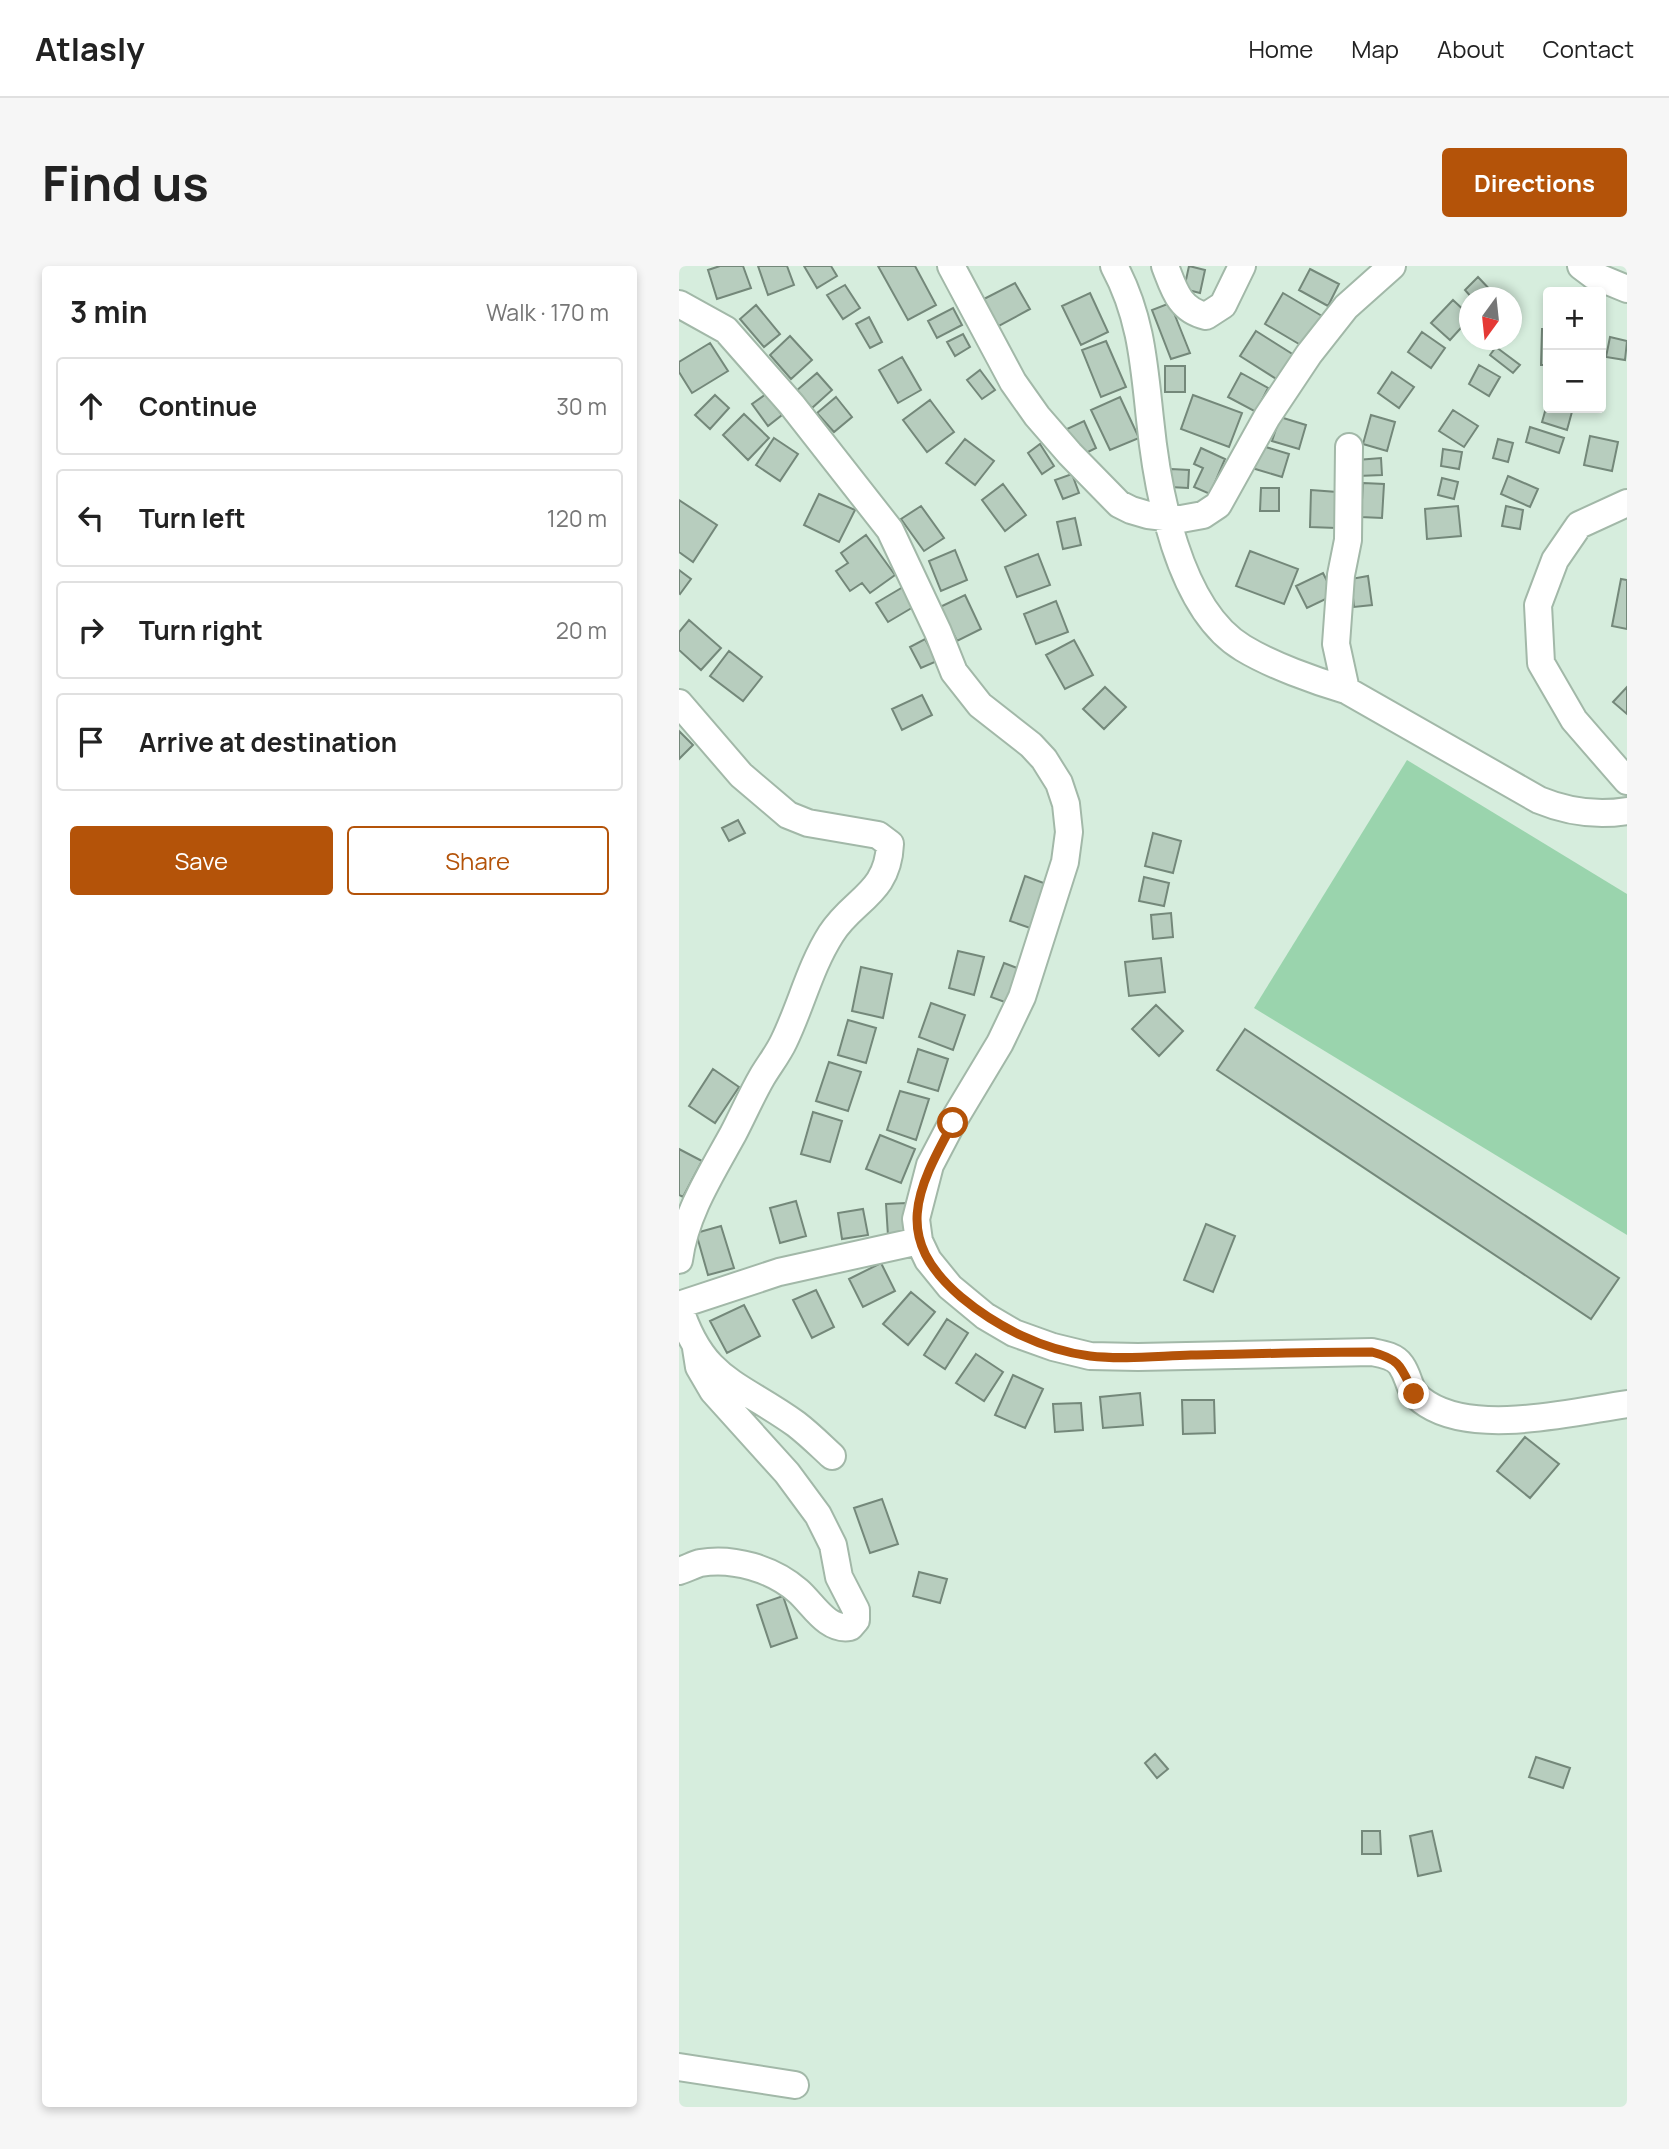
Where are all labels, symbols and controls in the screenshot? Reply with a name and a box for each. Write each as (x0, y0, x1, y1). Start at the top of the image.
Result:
text: Atlasly (35, 26, 145, 71)
text: Home (1248, 32, 1313, 65)
text: Map (1351, 32, 1399, 65)
text: About (1437, 32, 1505, 65)
text: Contact (1543, 32, 1634, 65)
button: Directions (1442, 148, 1627, 217)
text: Find us (42, 149, 209, 216)
north arrow (1459, 287, 1522, 350)
map controls (1543, 287, 1606, 413)
button: + (1543, 287, 1606, 350)
text: 3 min (70, 291, 148, 332)
text: Walk · 170 m (486, 296, 609, 328)
button: − (1543, 350, 1606, 413)
icon: ahead (72, 387, 110, 425)
text: Continue (139, 388, 257, 424)
text: 30 m (556, 390, 607, 422)
icon: left (72, 499, 110, 537)
text: Turn left (139, 500, 246, 536)
text: 120 m (547, 502, 607, 534)
icon: right (72, 611, 110, 649)
text: Turn right (139, 612, 263, 648)
text: 20 m (556, 614, 607, 646)
icon: arrive (72, 723, 110, 761)
text: Arrive at destination (139, 724, 397, 760)
button: Save (70, 826, 333, 895)
button: Share (347, 826, 609, 895)
route start (937, 1107, 968, 1138)
route end (1398, 1378, 1429, 1409)

